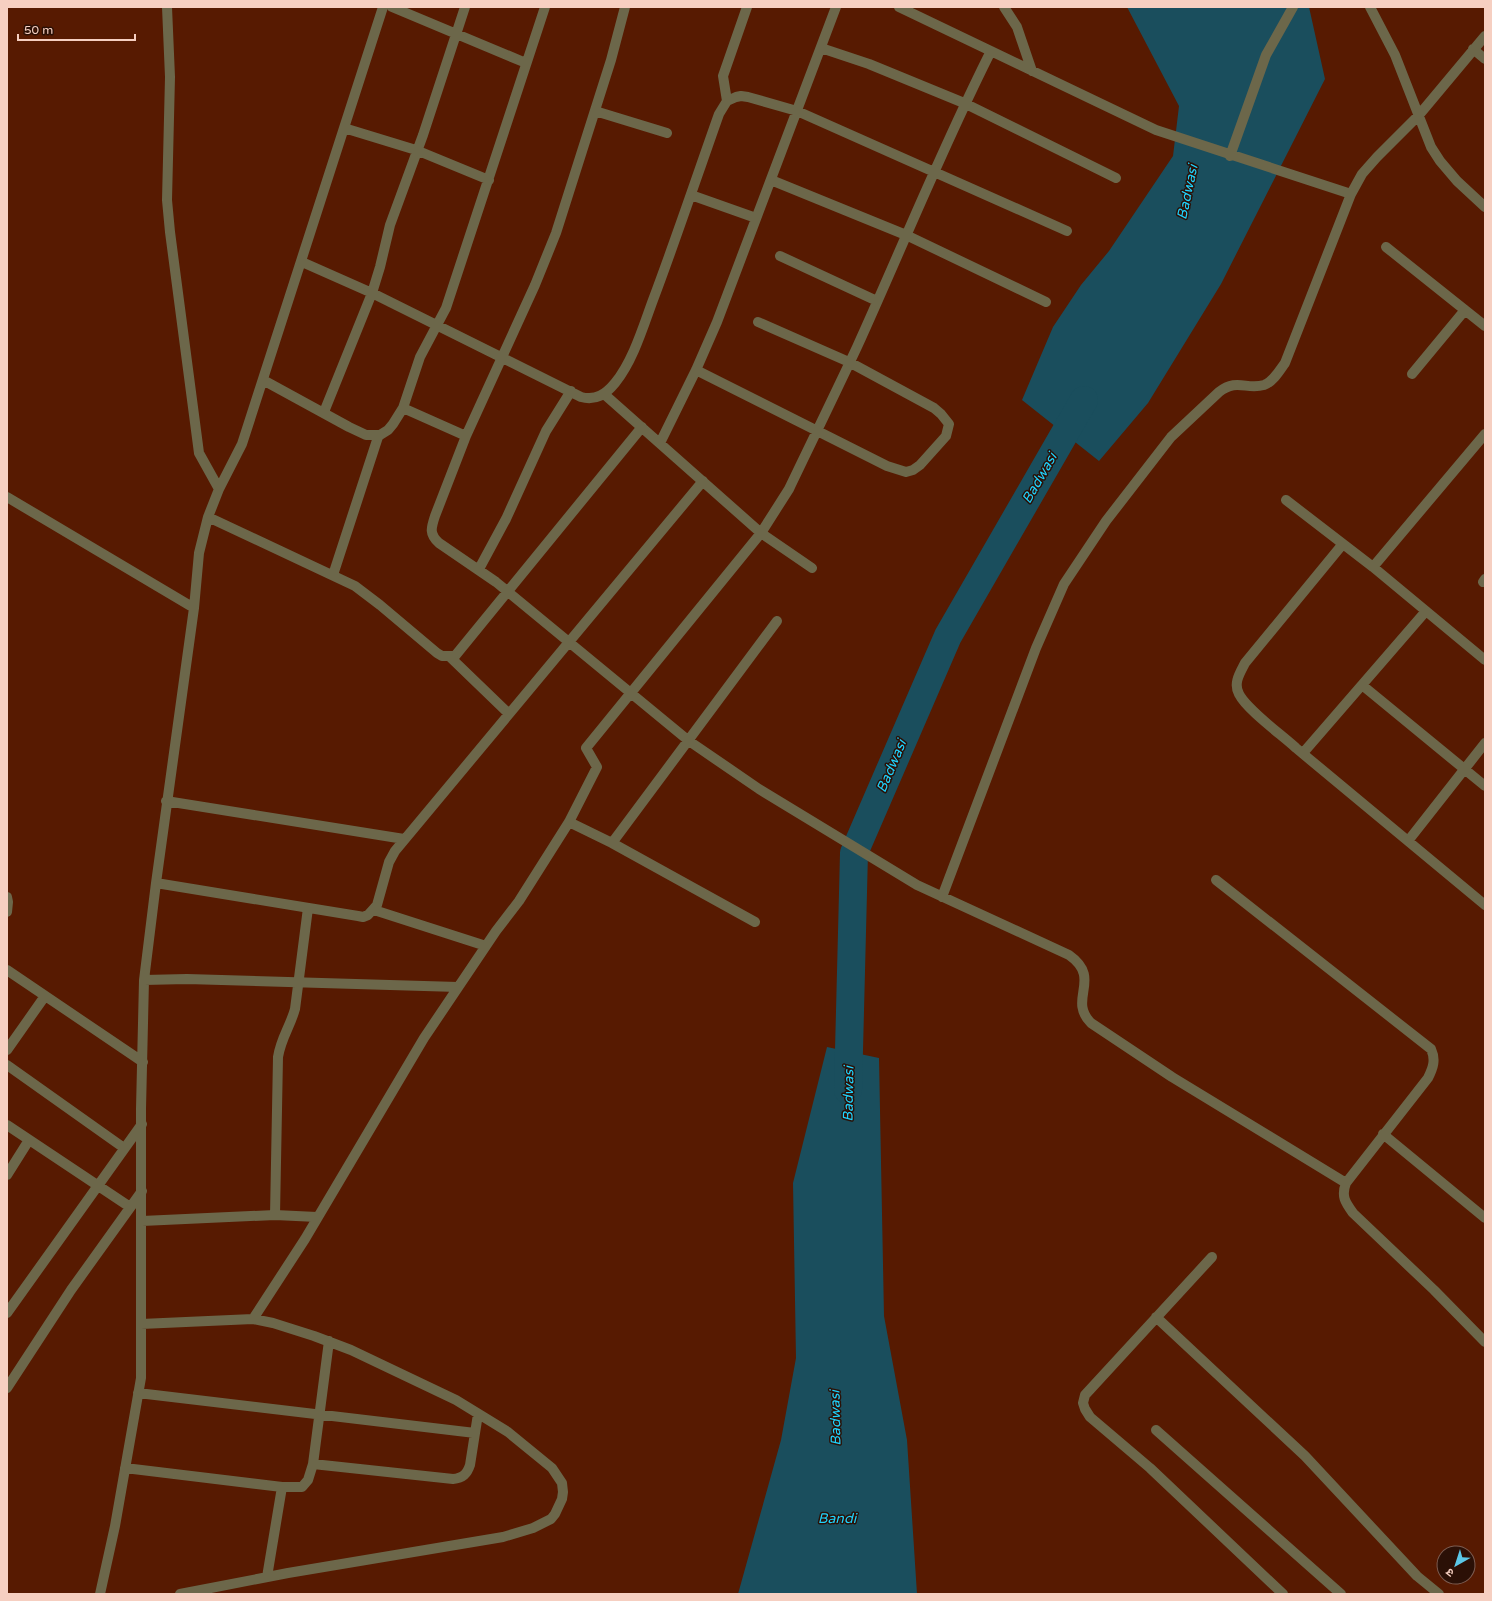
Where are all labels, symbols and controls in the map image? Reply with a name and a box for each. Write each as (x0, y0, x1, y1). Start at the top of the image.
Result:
scale bar (18, 16, 135, 42)
text: 50 m (24, 23, 53, 37)
water label: Badwasi (1173, 162, 1202, 221)
water label: Badwasi (1018, 449, 1061, 507)
water label: Badwasi (873, 736, 911, 795)
water label: Badwasi (840, 1065, 858, 1122)
water label: Badwasi (826, 1389, 844, 1446)
water label: Bandi (818, 1510, 858, 1527)
north arrow (1436, 1545, 1476, 1585)
text: उ (1443, 1565, 1457, 1579)

